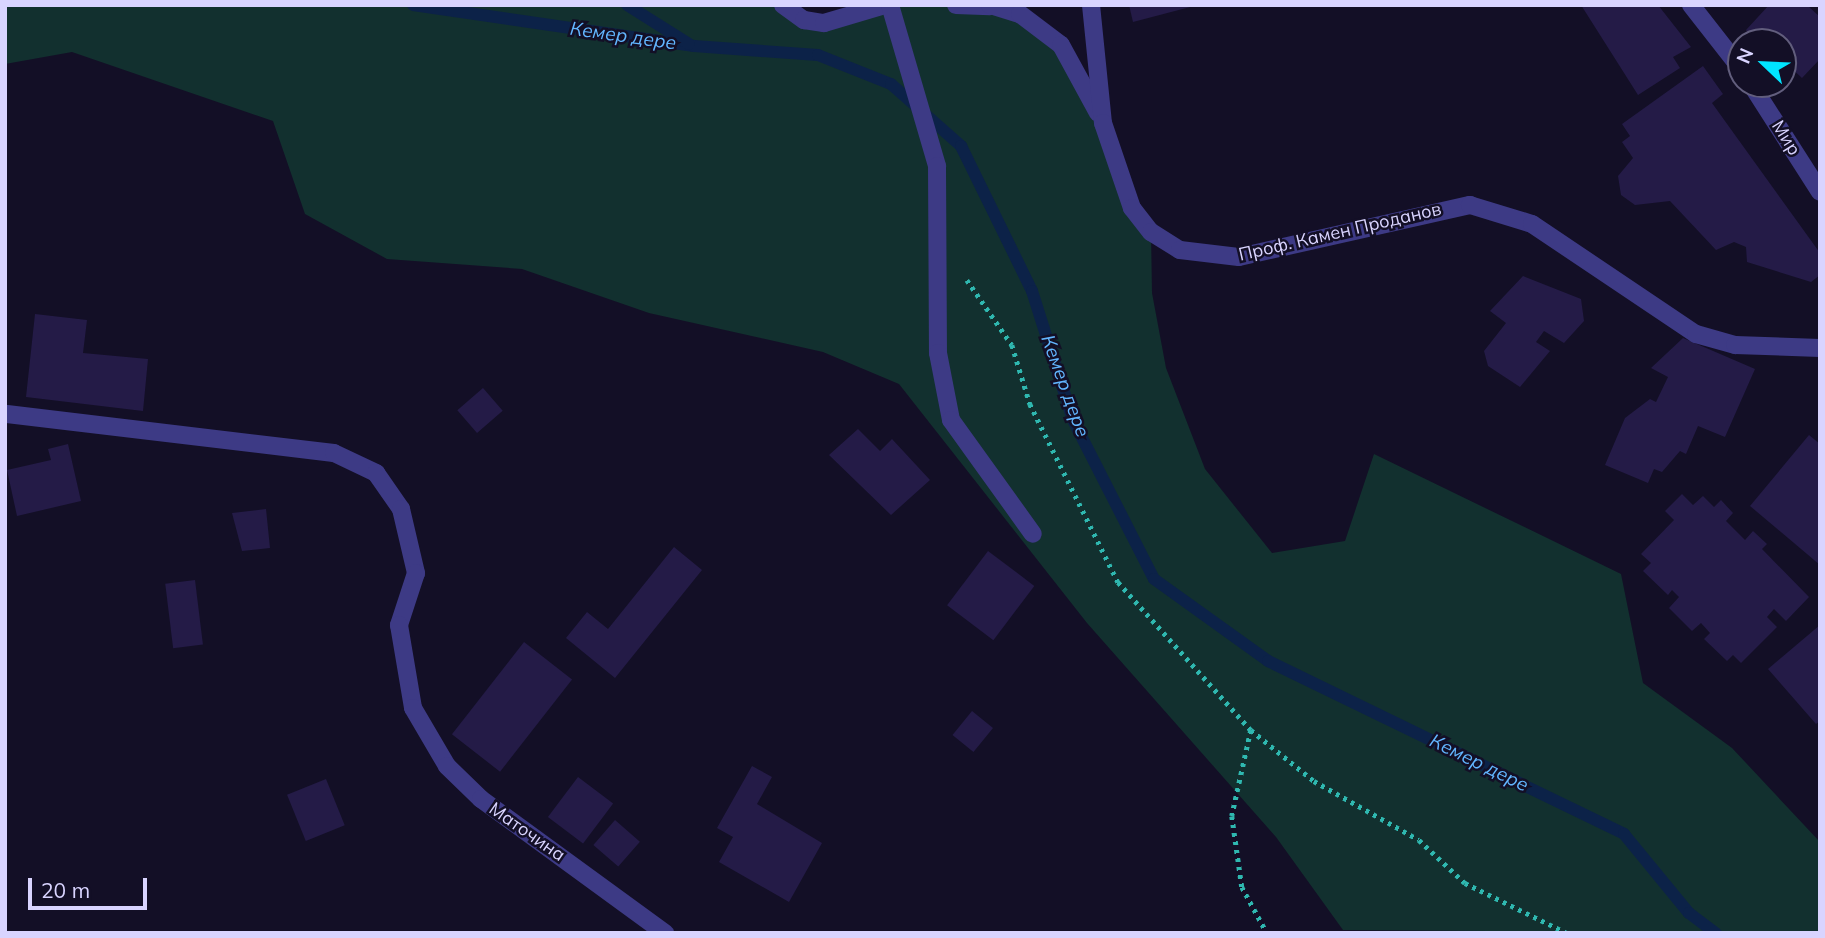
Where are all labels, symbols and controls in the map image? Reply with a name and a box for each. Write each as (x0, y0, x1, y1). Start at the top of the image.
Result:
water label: Кемер дере (568, 17, 678, 55)
north arrow (1727, 28, 1797, 98)
text: N (1731, 44, 1758, 67)
street label: Мир (1767, 117, 1805, 159)
street label: Проф. Камен Проданов (1236, 198, 1444, 266)
water label: Кемер дере (1036, 332, 1094, 440)
water label: Кемер дере (1426, 729, 1532, 797)
street label: Маточина (485, 798, 569, 866)
scale bar (32, 864, 150, 908)
text: 20 m (41, 877, 90, 903)

